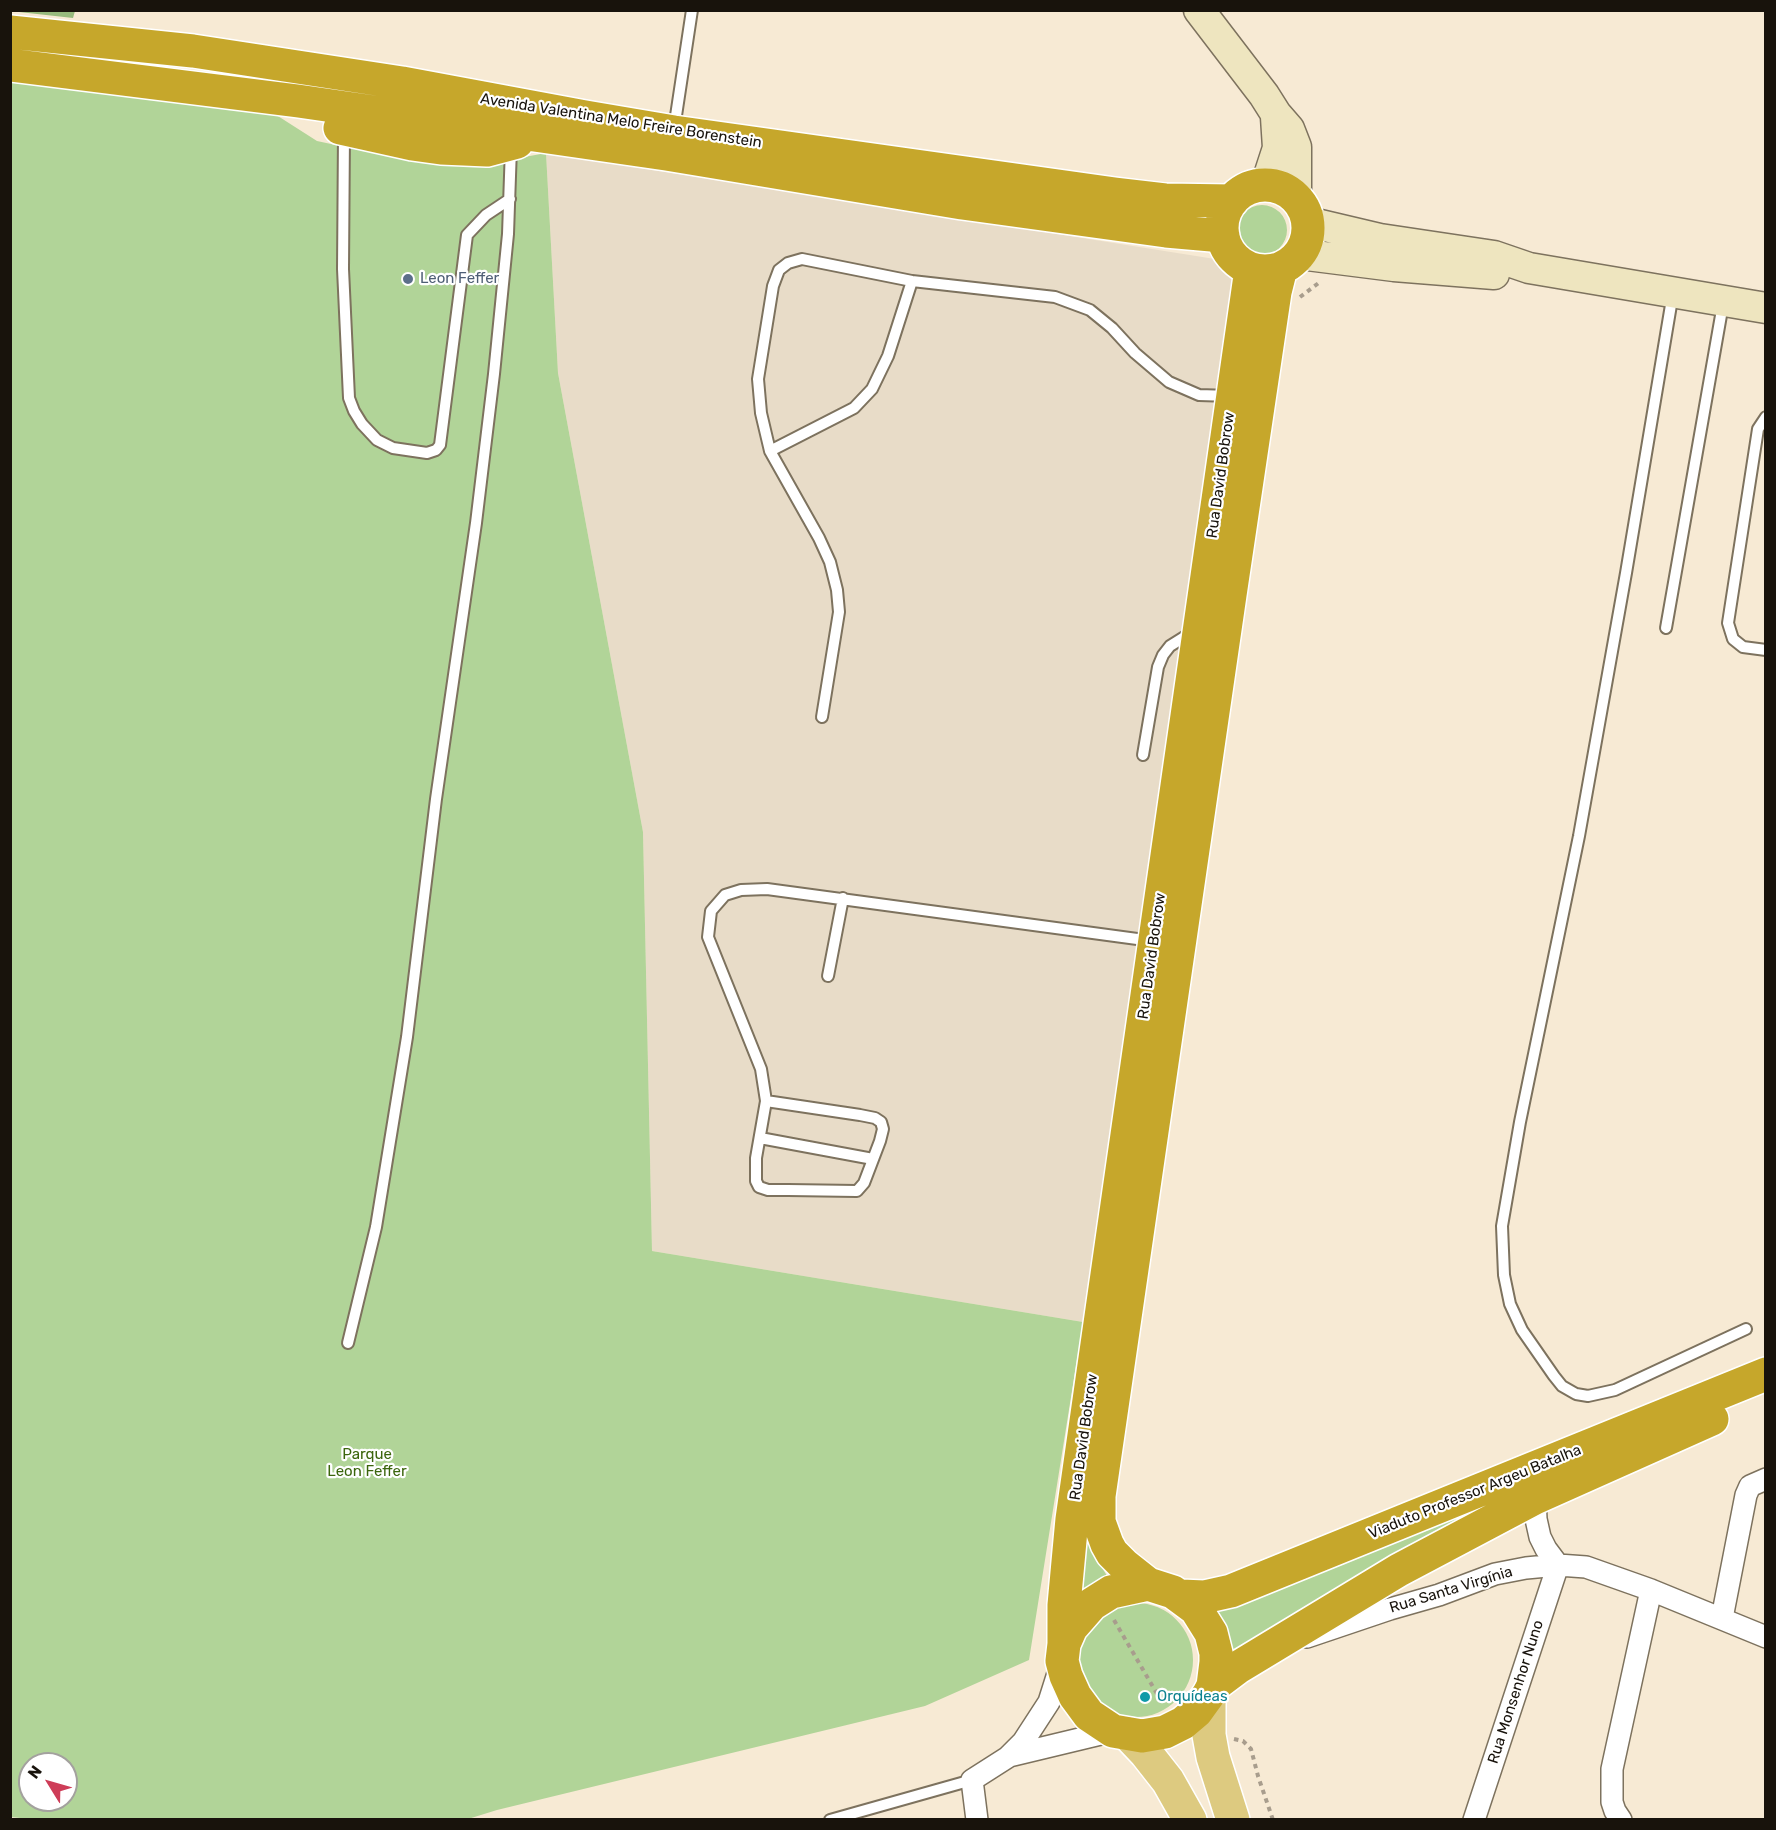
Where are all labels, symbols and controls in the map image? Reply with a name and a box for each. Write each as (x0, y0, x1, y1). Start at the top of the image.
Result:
street label: Avenida Valentina Melo Freire Borenstein (479, 90, 763, 152)
place label: Leon Feffer (420, 270, 499, 288)
marker: Leon Feffer (401, 272, 415, 286)
street label: Rua David Bobrow (1203, 411, 1239, 539)
street label: Rua David Bobrow (1134, 892, 1170, 1020)
street label: Rua David Bobrow (1066, 1373, 1102, 1501)
street label: Viaduto Professor Argeu Batalha (1366, 1441, 1584, 1543)
park label: Parque Leon Feffer (327, 1446, 407, 1481)
street label: Rua Santa Virgínia (1387, 1563, 1515, 1617)
street label: Rua Monsenhor Nuno (1484, 1618, 1548, 1766)
place label: Orquídeas (1157, 1688, 1228, 1706)
marker: Orquídeas (1138, 1690, 1152, 1704)
north arrow (18, 1752, 78, 1812)
text: N (24, 1762, 46, 1782)

